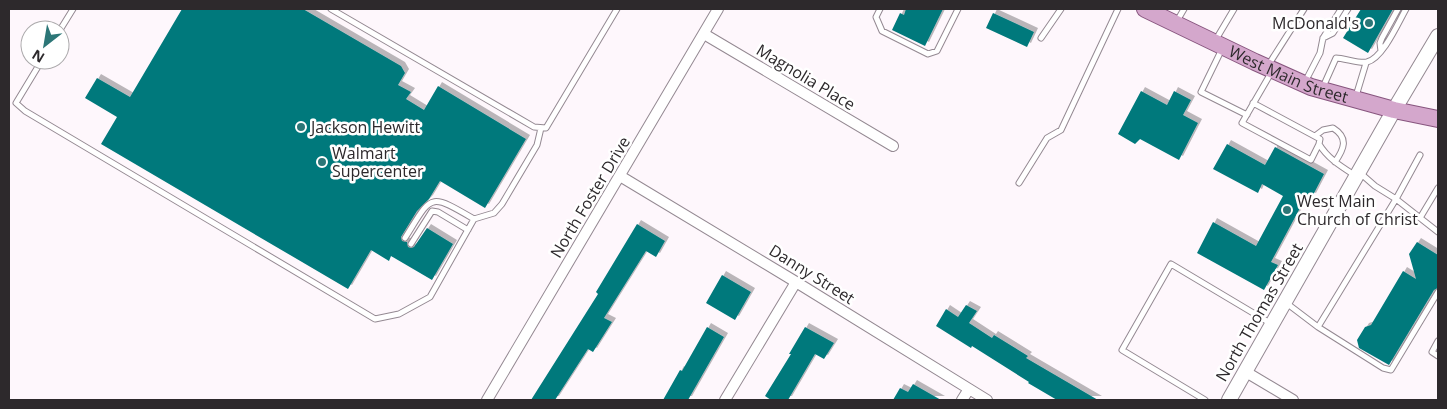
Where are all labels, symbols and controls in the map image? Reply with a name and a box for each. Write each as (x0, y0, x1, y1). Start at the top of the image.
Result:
place label: McDonald's (1272, 12, 1359, 34)
marker: McDonald's (1363, 17, 1375, 29)
north arrow (20, 20, 70, 70)
street label: Magnolia Place (752, 39, 860, 115)
street label: West Main Street (1225, 40, 1351, 108)
text: N (28, 45, 48, 68)
place label: Jackson Hewitt (309, 116, 420, 138)
marker: Jackson Hewitt (295, 121, 307, 133)
street label: North Foster Drive (545, 132, 635, 262)
place label: Walmart Supercenter (332, 142, 424, 182)
marker: Walmart Supercenter (316, 156, 328, 168)
place label: West Main Church of Christ (1297, 190, 1418, 230)
marker: West Main Church of Christ (1281, 204, 1293, 216)
street label: Danny Street (765, 239, 859, 309)
street label: North Thomas Street (1210, 239, 1308, 385)

